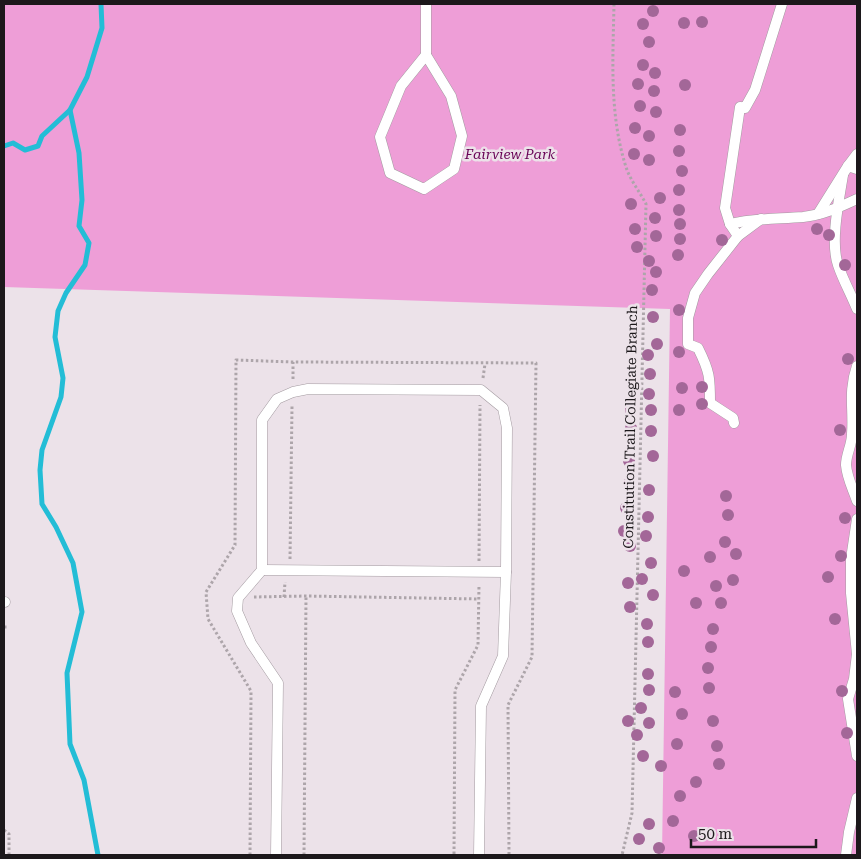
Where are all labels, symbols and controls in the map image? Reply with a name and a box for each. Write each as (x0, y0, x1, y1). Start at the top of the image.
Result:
park label: Fairview Park (464, 146, 556, 162)
street label: Constitution Trail Collegiate Branch (620, 305, 640, 549)
scale bar (691, 816, 816, 848)
text: 50 m (698, 825, 733, 843)

